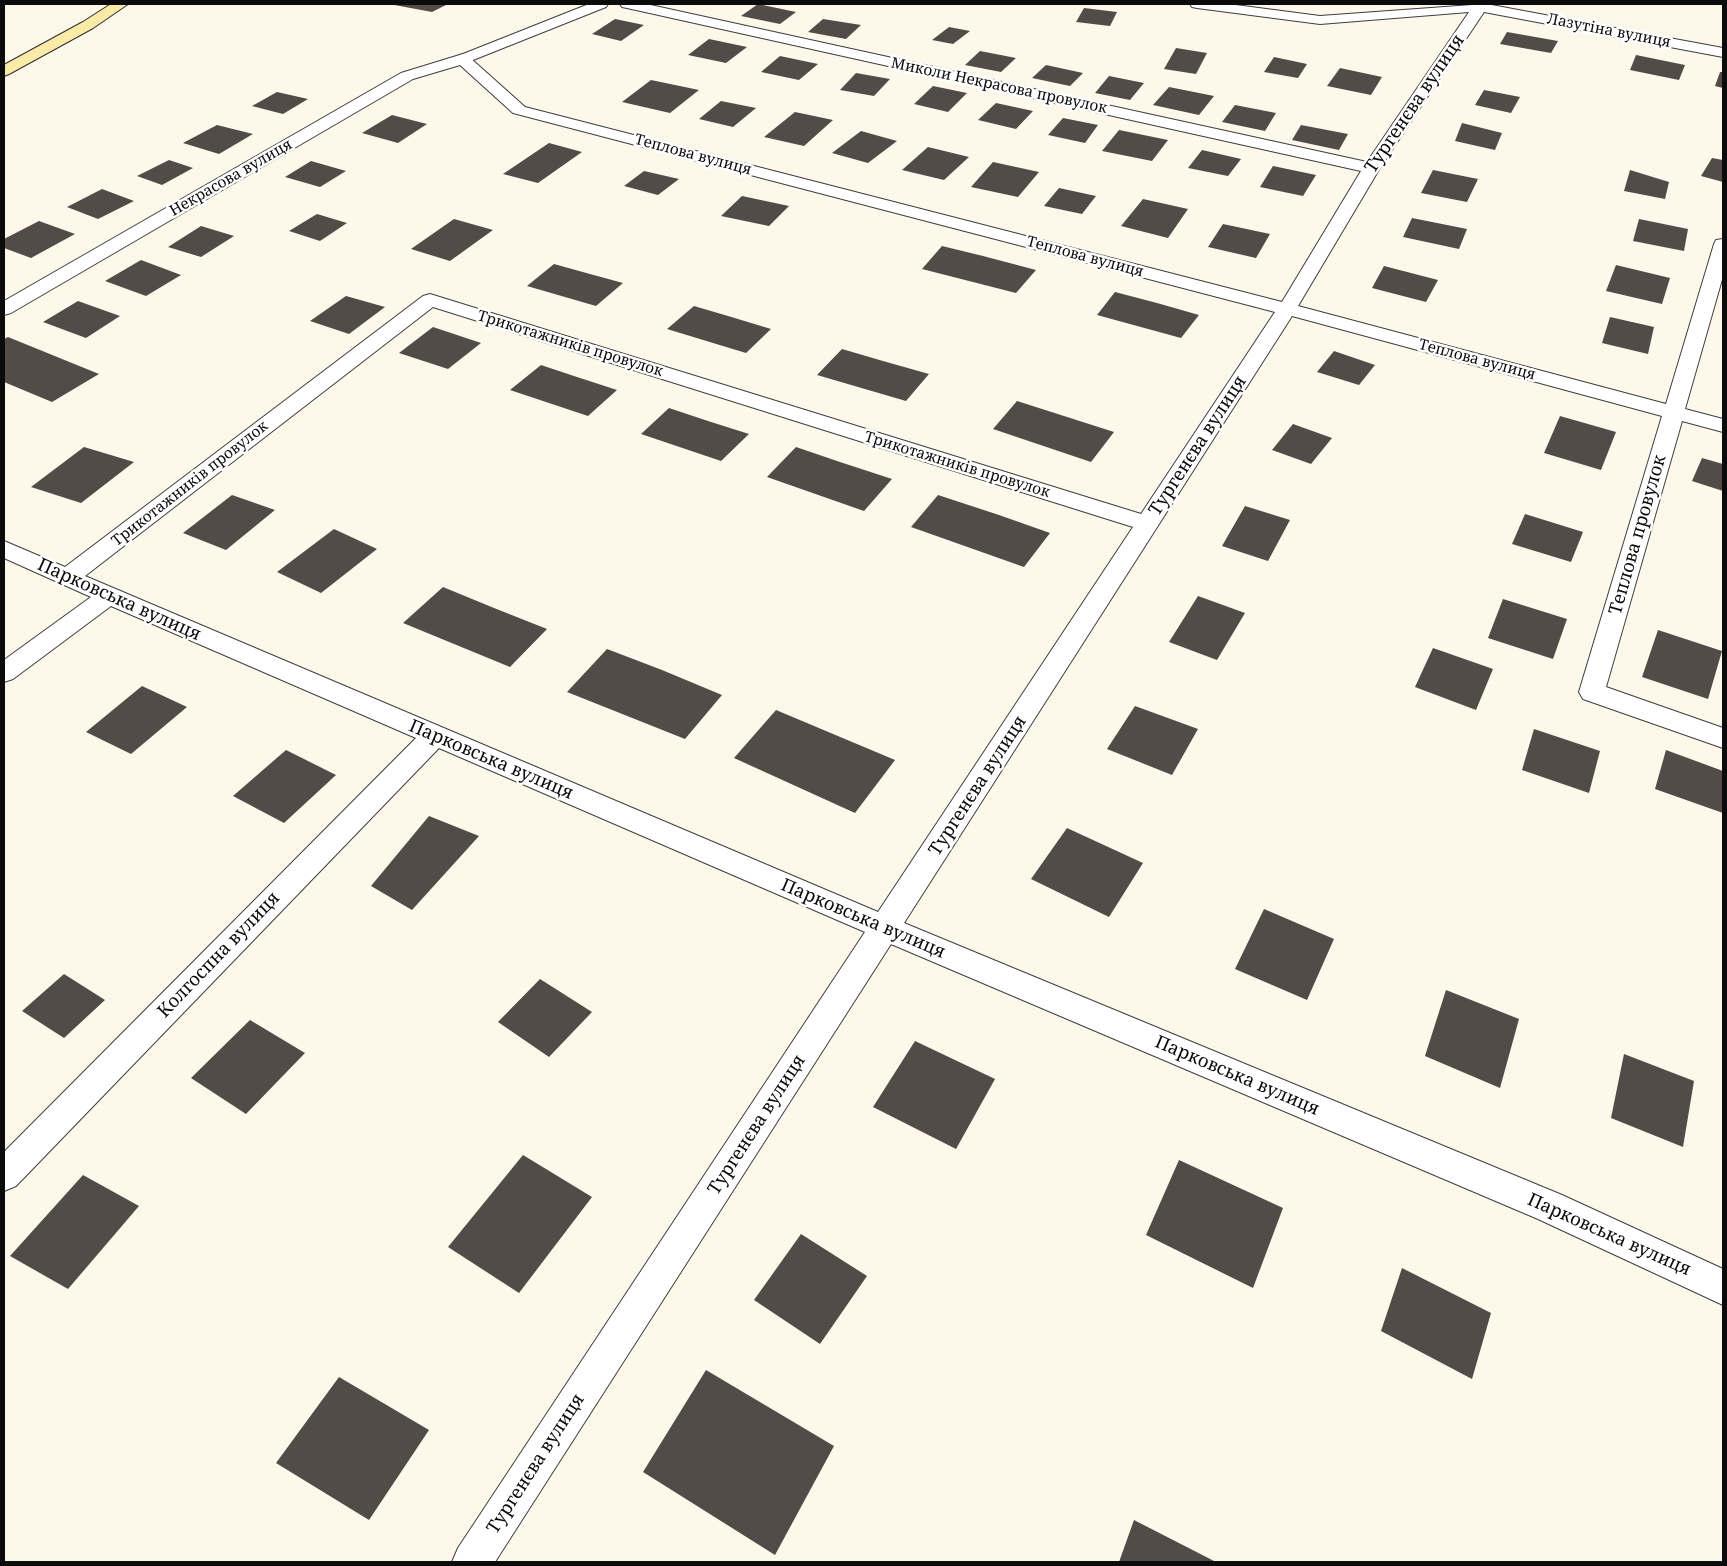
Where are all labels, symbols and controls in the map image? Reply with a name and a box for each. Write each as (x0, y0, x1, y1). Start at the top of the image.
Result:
street label: Лазутіна вулиця (1546, 10, 1672, 52)
street label: Тургенєва вулиця (1361, 31, 1469, 177)
street label: Миколи Некрасова провулок (889, 54, 1109, 118)
street label: Теплова вулиця (632, 131, 754, 179)
street label: Некрасова вулиця (167, 136, 295, 220)
street label: Теплова вулиця (1024, 233, 1146, 281)
street label: Трикотажників провулок (475, 307, 665, 381)
street label: Теплова вулиця (1416, 336, 1538, 384)
street label: Тургенєва вулиця (1145, 372, 1251, 520)
street label: Трикотажників провулок (108, 417, 272, 551)
street label: Трикотажників провулок (862, 428, 1052, 502)
street label: Теплова провулок (1605, 453, 1671, 617)
street label: Парковська вулиця (34, 554, 204, 646)
street label: Тургенєва вулиця (925, 712, 1031, 860)
street label: Парковська вулиця (406, 716, 576, 804)
street label: Парковська вулиця (778, 875, 948, 963)
street label: Колгоспна вулиця (153, 888, 285, 1022)
street label: Парковська вулиця (1152, 1032, 1322, 1120)
street label: Тургенєва вулиця (704, 1051, 810, 1199)
street label: Парковська вулиця (1524, 1189, 1694, 1281)
street label: Тургенєва вулиця (483, 1390, 589, 1538)

